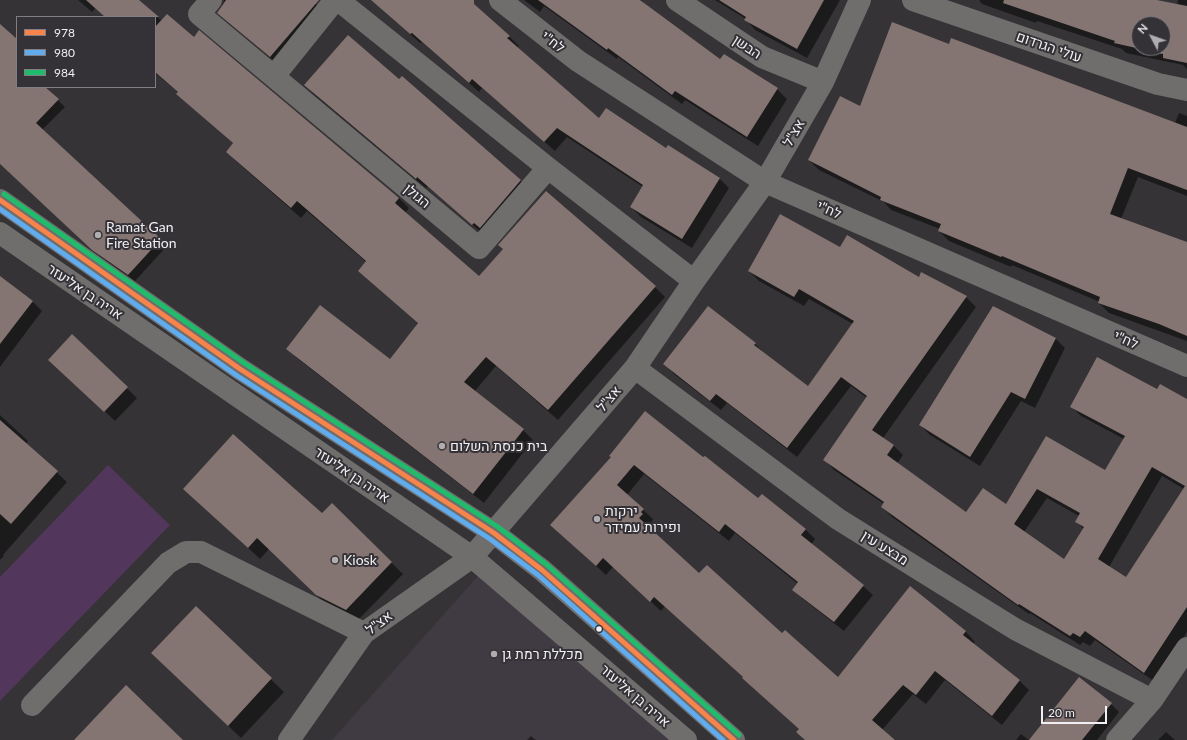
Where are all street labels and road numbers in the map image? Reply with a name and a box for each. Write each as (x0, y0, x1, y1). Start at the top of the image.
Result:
street label: לח"י (538, 28, 568, 56)
street label: עולי הגרדום (1014, 28, 1084, 66)
street label: הבשן (730, 32, 764, 62)
street label: אצ"ל (779, 116, 809, 150)
street label: הגולן (400, 180, 434, 212)
street label: לח"י (814, 197, 844, 223)
street label: אריה בן אליעזר (44, 261, 126, 323)
street label: לח"י (1111, 327, 1141, 353)
street label: אצ"ל (593, 383, 625, 415)
street label: אריה בן אליעזר (311, 444, 393, 506)
street label: מבצע עין (859, 527, 911, 569)
street label: אצ"ל (362, 608, 396, 638)
street label: אריה בן אליעזר (597, 661, 673, 731)

